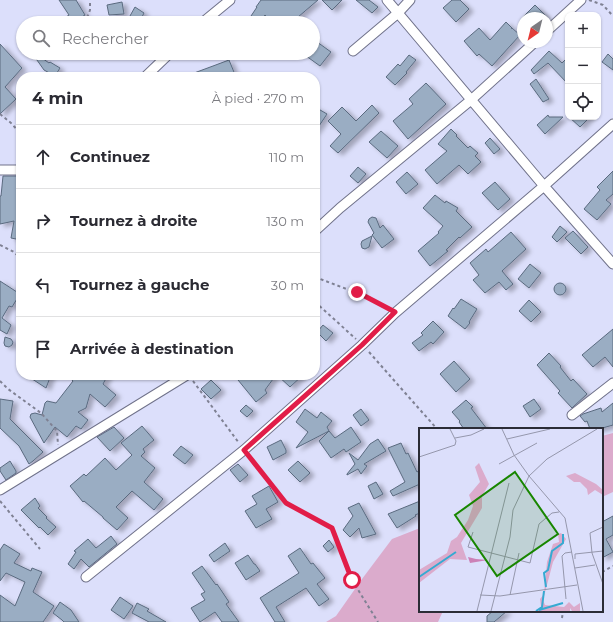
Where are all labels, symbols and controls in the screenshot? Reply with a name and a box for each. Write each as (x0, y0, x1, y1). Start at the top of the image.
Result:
north arrow (517, 12, 553, 48)
map controls (565, 12, 601, 120)
button: + (565, 12, 601, 48)
search box (16, 16, 320, 60)
icon: search (30, 27, 52, 49)
text: Rechercher (62, 29, 149, 48)
button: − (565, 48, 601, 84)
button: locate (565, 84, 601, 120)
text: 4 min (32, 88, 83, 108)
text: À pied · 270 m (212, 90, 304, 106)
icon: ahead (32, 146, 54, 168)
text: Continuez (70, 147, 150, 166)
text: 110 m (269, 149, 304, 165)
icon: right (32, 210, 54, 232)
text: Tournez à droite (70, 211, 198, 230)
text: 130 m (266, 213, 304, 229)
icon: left (32, 274, 54, 296)
text: Tournez à gauche (70, 275, 209, 294)
text: 30 m (271, 277, 304, 293)
route end (348, 283, 366, 301)
icon: arrive (32, 338, 54, 360)
text: Arrivée à destination (70, 339, 234, 358)
inset map (419, 428, 603, 612)
route start (343, 571, 361, 589)

